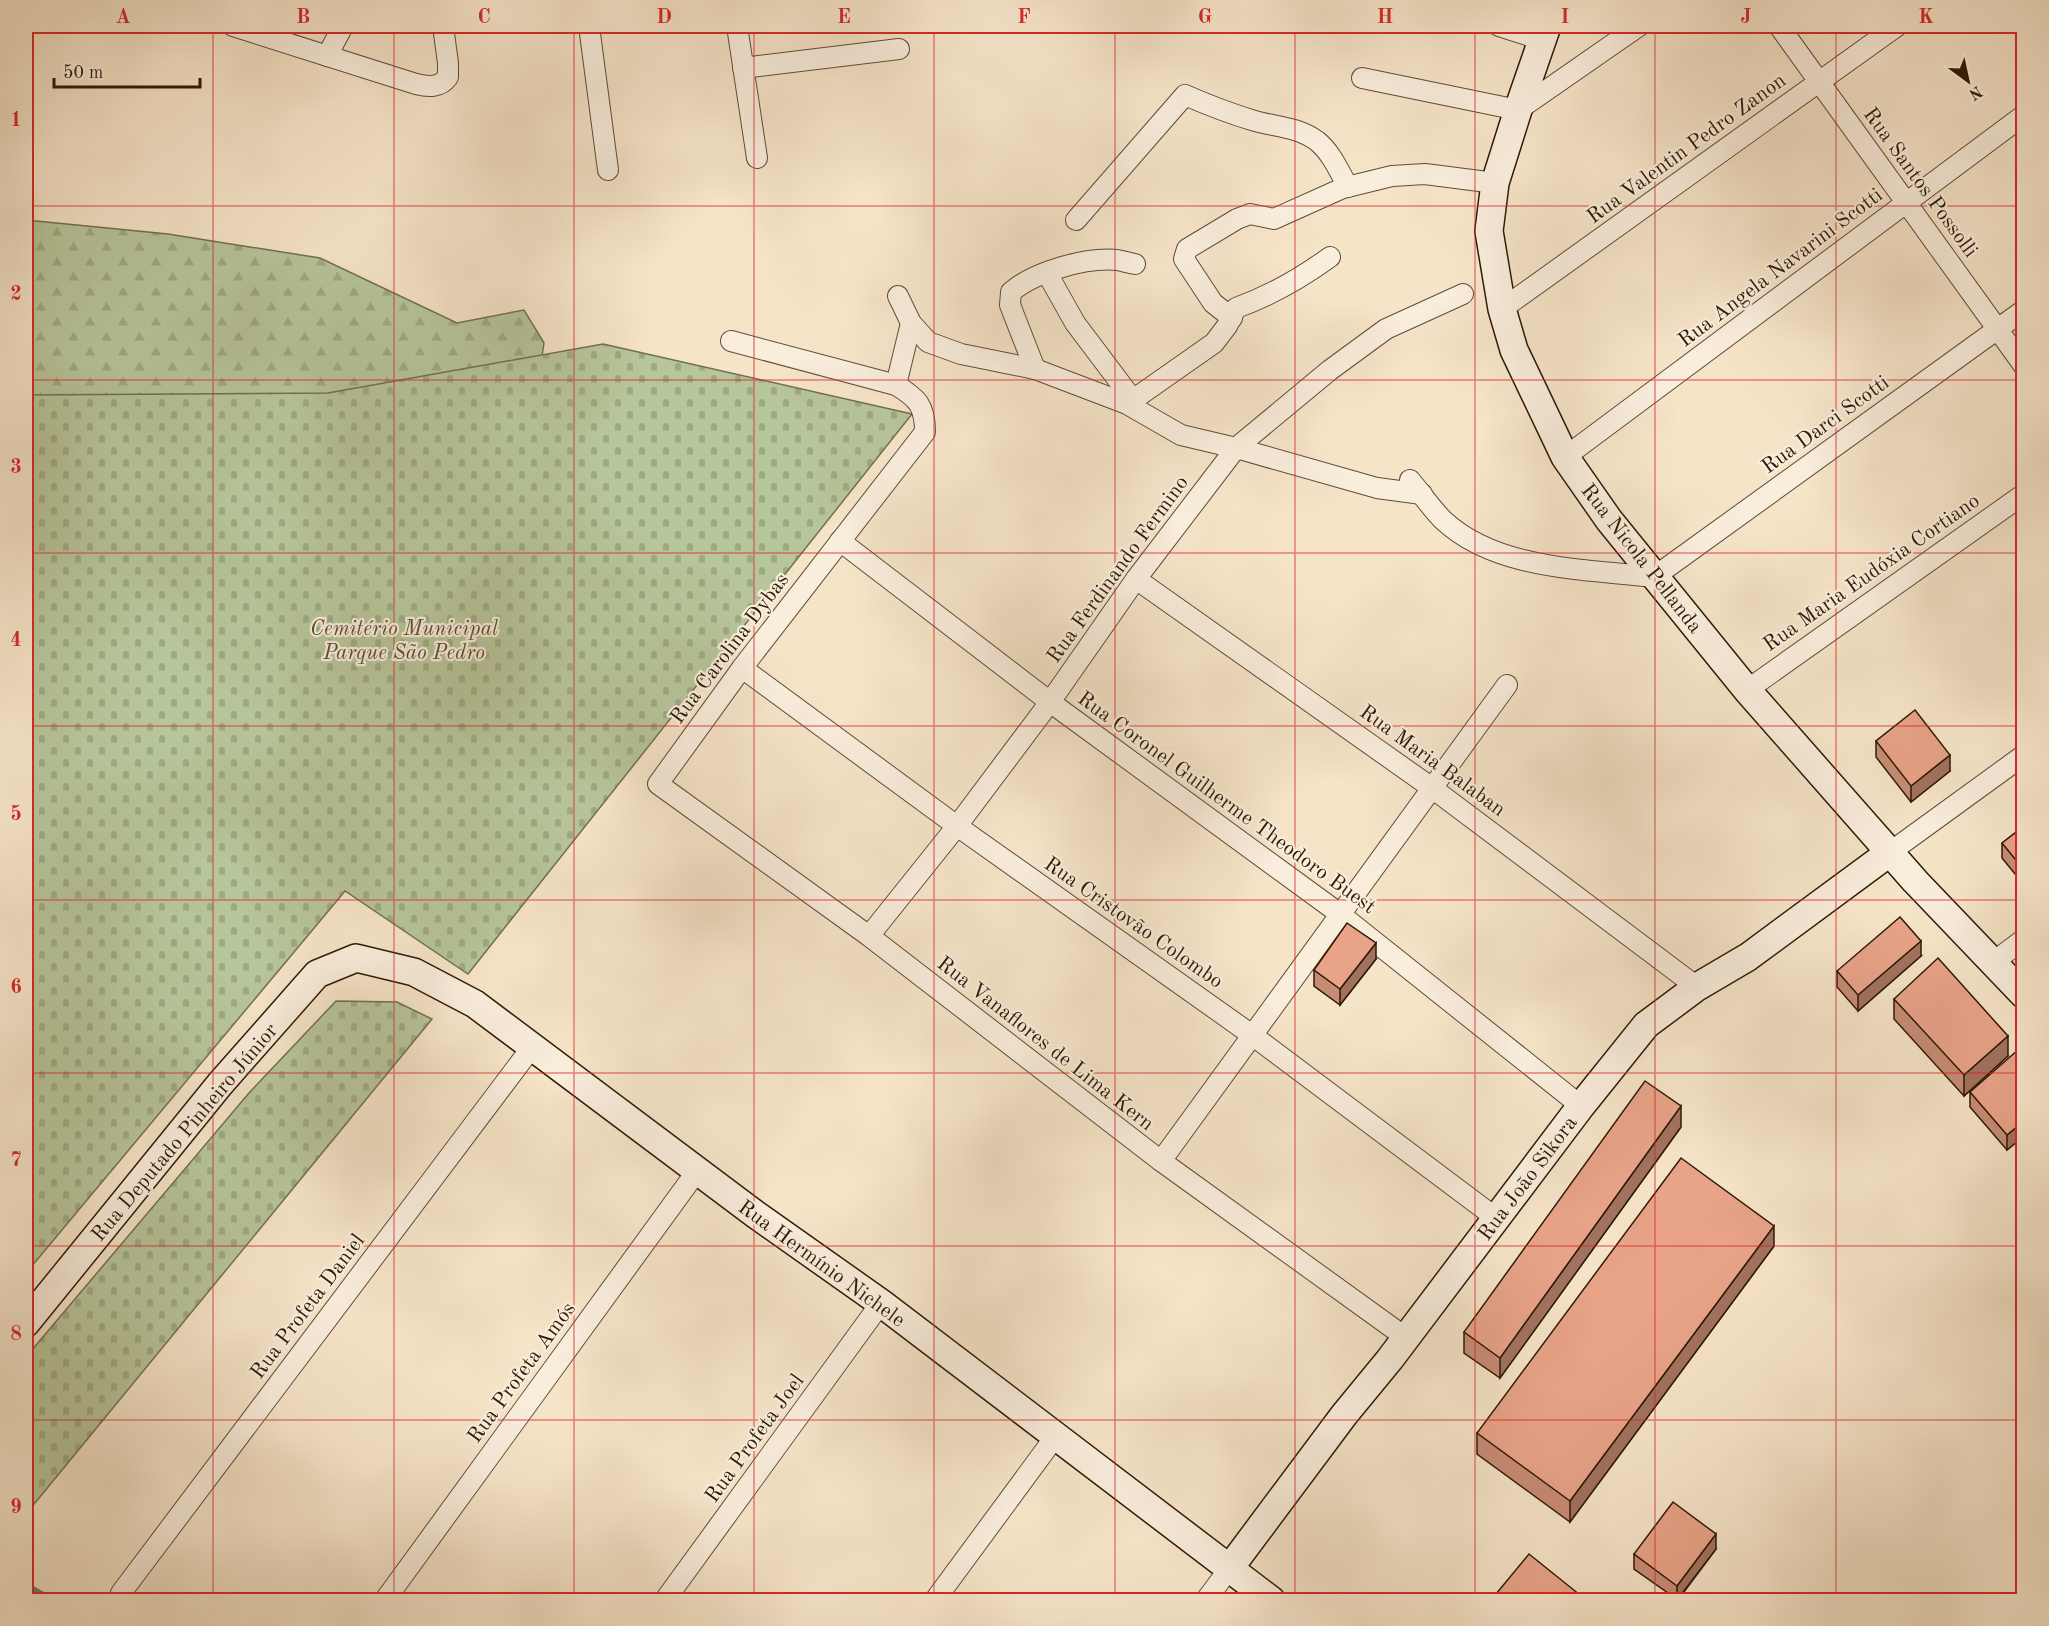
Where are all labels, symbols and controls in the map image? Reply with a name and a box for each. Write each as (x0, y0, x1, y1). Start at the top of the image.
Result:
text: A (115, 8, 131, 28)
text: B (296, 8, 310, 28)
text: C (477, 8, 491, 28)
text: D (656, 8, 672, 28)
text: E (837, 8, 851, 28)
text: F (1017, 8, 1031, 28)
text: G (1198, 8, 1212, 28)
text: H (1377, 8, 1393, 28)
text: I (1561, 8, 1569, 28)
text: J (1741, 8, 1752, 28)
text: K (1918, 8, 1934, 28)
scale bar (54, 51, 200, 89)
north arrow (1938, 51, 1998, 111)
text: 50 m (63, 64, 103, 82)
street label: Rua Valentin Pedro Zanon (1584, 70, 1790, 228)
text: N (1965, 82, 1985, 102)
street label: Rua Santos Possolli (1859, 104, 1981, 262)
text: 1 (10, 111, 22, 131)
street label: Rua Angela Navarini Scotti (1675, 185, 1887, 352)
text: 2 (10, 285, 22, 305)
street label: Rua Darci Scotti (1758, 372, 1893, 478)
text: 3 (10, 458, 22, 478)
street label: Rua Ferdinando Fermino (1043, 473, 1193, 667)
street label: Rua Nicola Pellanda (1576, 480, 1705, 638)
street label: Rua Maria Eudóxia Cortiano (1760, 490, 1984, 656)
street label: Rua Carolina Dybas (667, 570, 794, 728)
park label: Cemitério Municipal Parque São Pedro (310, 619, 498, 664)
text: 4 (10, 631, 22, 651)
street label: Rua Coronel Guilherme Theodoro Buest (1073, 688, 1379, 918)
street label: Rua Maria Balaban (1355, 701, 1509, 821)
text: 5 (10, 804, 22, 825)
street label: Rua Cristovão Colombo (1040, 854, 1226, 993)
street label: Rua Vanaflores de Lima Kern (933, 953, 1157, 1135)
text: 6 (10, 978, 22, 998)
street label: Rua Deputado Pinheiro Júnior (88, 1020, 283, 1246)
street label: Rua João Sikora (1475, 1113, 1582, 1245)
text: 7 (10, 1151, 22, 1171)
street label: Rua Hermínio Nichele (734, 1197, 908, 1332)
street label: Rua Profeta Daniel (247, 1230, 369, 1383)
street label: Rua Profeta Amós (464, 1299, 580, 1447)
text: 8 (10, 1325, 22, 1345)
street label: Rua Profeta Joel (702, 1371, 809, 1507)
text: 9 (10, 1498, 22, 1518)

